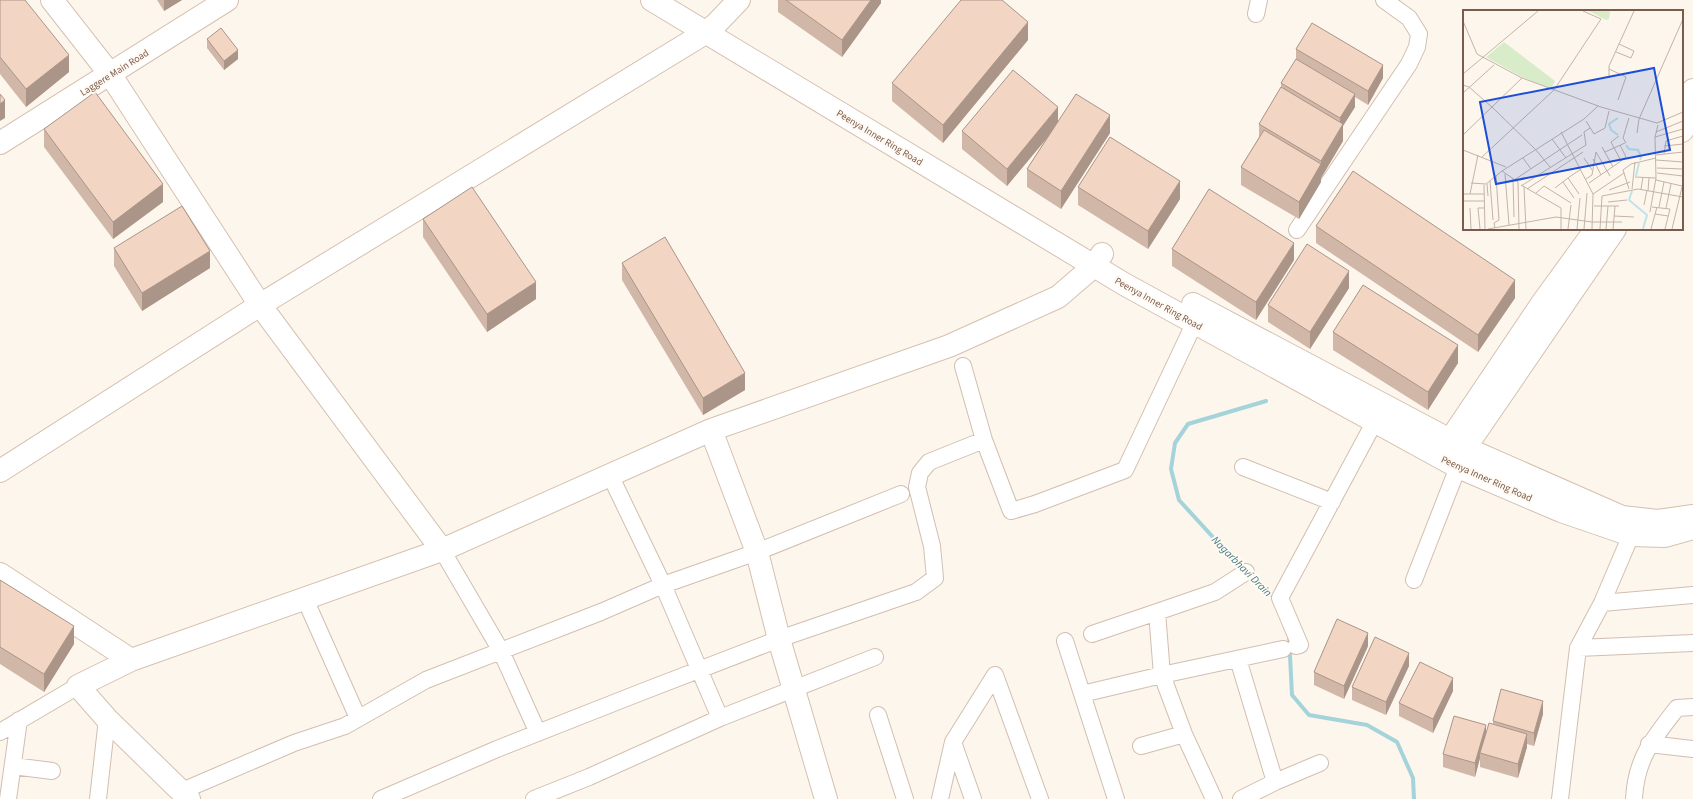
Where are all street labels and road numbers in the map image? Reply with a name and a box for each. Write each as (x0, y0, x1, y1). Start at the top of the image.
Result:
street label: Laggere Main Road (77, 46, 152, 100)
street label: Peenya Inner Ring Road (834, 107, 925, 169)
street label: Peenya Inner Ring Road (1112, 274, 1205, 334)
street label: Peenya Inner Ring Road (1439, 452, 1534, 505)

